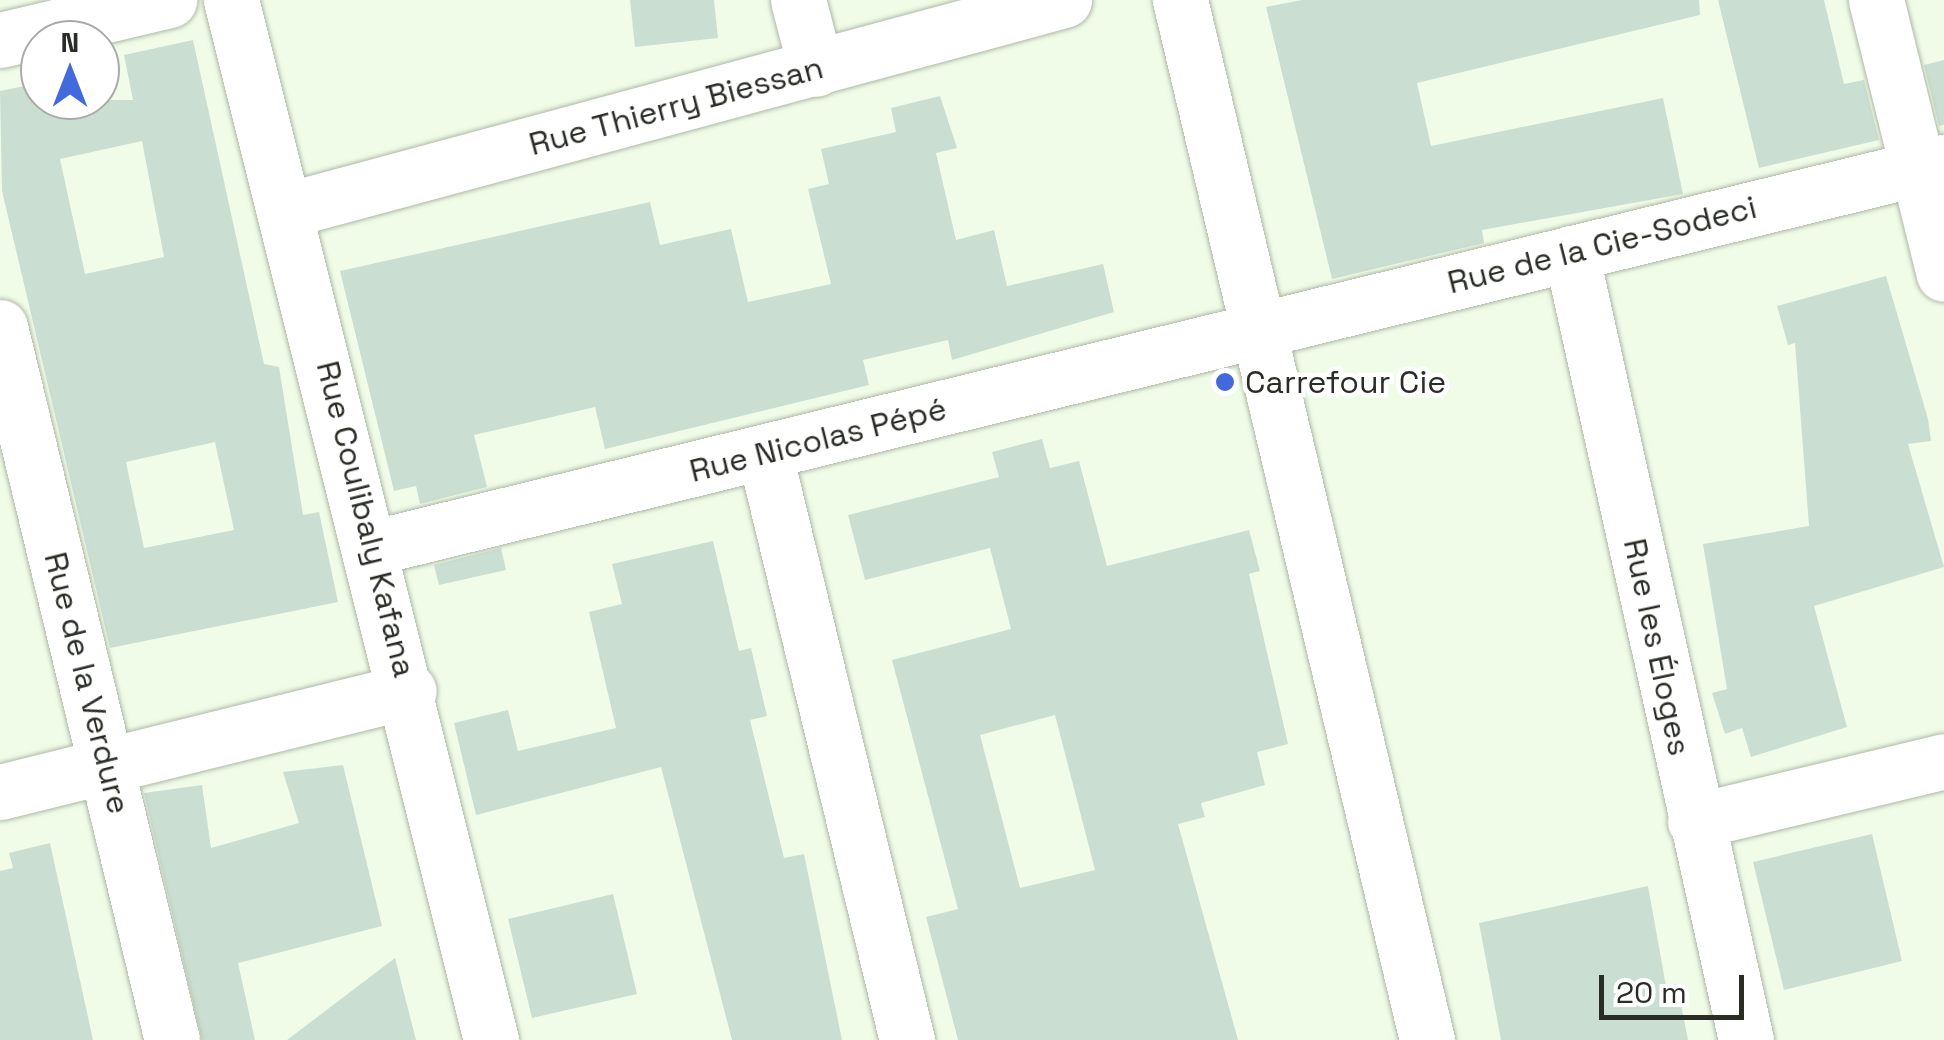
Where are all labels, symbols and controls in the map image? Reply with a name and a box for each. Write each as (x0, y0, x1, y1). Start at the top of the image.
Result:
north arrow (20, 20, 120, 120)
text: N (61, 24, 79, 60)
street label: Rue Thierry Biessan (524, 48, 828, 164)
street label: Rue de la Cie-Sodeci (1444, 188, 1760, 302)
street label: Rue Coulibaly Kafana (308, 357, 424, 681)
place label: Carrefour Cie (1245, 363, 1446, 401)
marker: Carrefour Cie (1214, 371, 1236, 393)
street label: Rue Nicolas Pépé (686, 390, 950, 490)
street label: Rue les Éloges (1615, 535, 1699, 759)
street label: Rue de la Verdure (36, 548, 138, 818)
scale bar (1604, 955, 1749, 1017)
text: 20 m (1616, 973, 1687, 1012)

